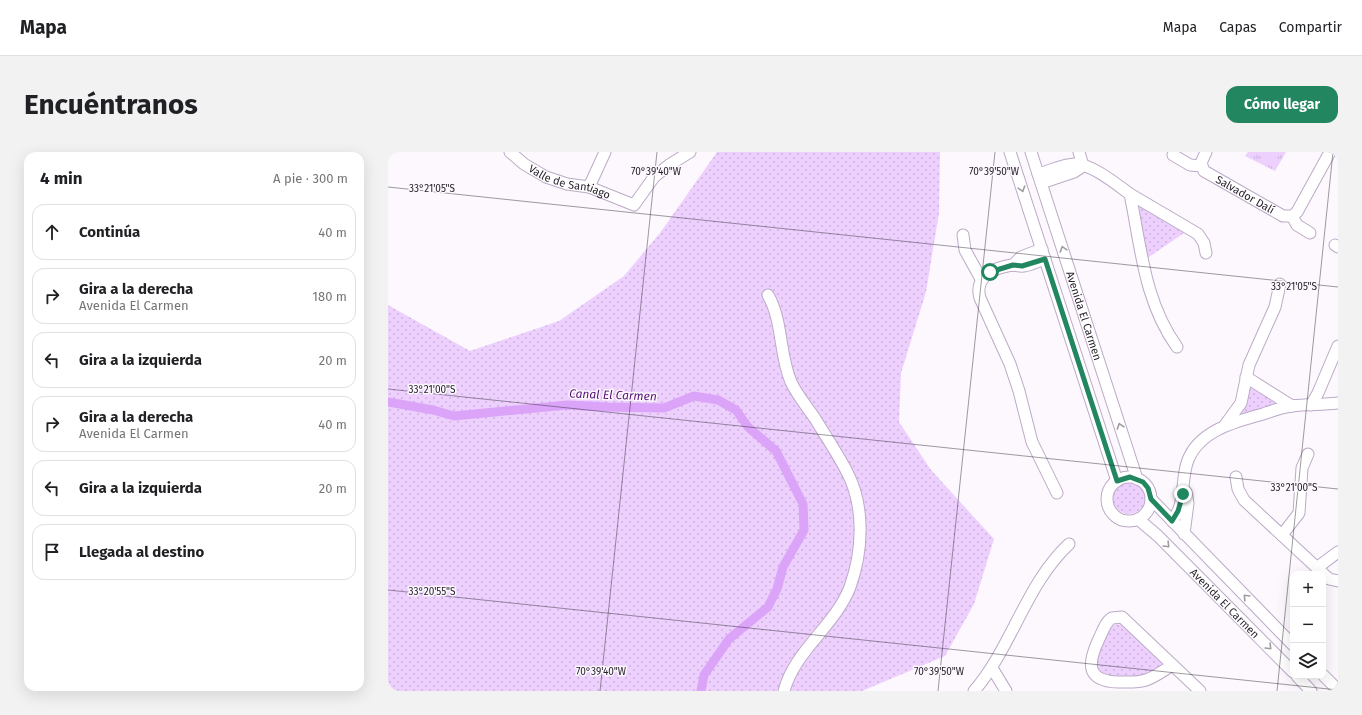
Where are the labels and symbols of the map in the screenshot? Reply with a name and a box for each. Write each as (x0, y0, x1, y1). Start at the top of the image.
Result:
street label: Valle de Santiago (526, 162, 612, 201)
text: 70°39'40"W (631, 166, 682, 178)
text: 70°39'50"W (969, 166, 1020, 178)
street label: Salvador Dalí (1213, 173, 1277, 216)
text: 33°21'05"S (409, 183, 456, 195)
one-way arrow (1017, 185, 1026, 192)
one-way arrow (1059, 246, 1068, 253)
route start (981, 263, 999, 281)
street label: Avenida El Carmen (1064, 269, 1105, 362)
text: 33°21'05"S (1271, 281, 1318, 293)
text: 33°21'00"S (409, 384, 456, 396)
water label: Canal El Carmen (569, 386, 657, 404)
one-way arrow (1116, 423, 1125, 430)
text: 33°21'00"S (1271, 482, 1318, 494)
route end (1174, 485, 1192, 503)
one-way arrow (1162, 540, 1170, 548)
street label: Avenida El Carmen (1187, 566, 1262, 641)
text: 33°20'55"S (409, 586, 456, 598)
one-way arrow (1243, 594, 1251, 602)
one-way arrow (1264, 642, 1271, 650)
text: 70°39'40"W (576, 666, 627, 678)
text: 70°39'50"W (914, 666, 965, 678)

